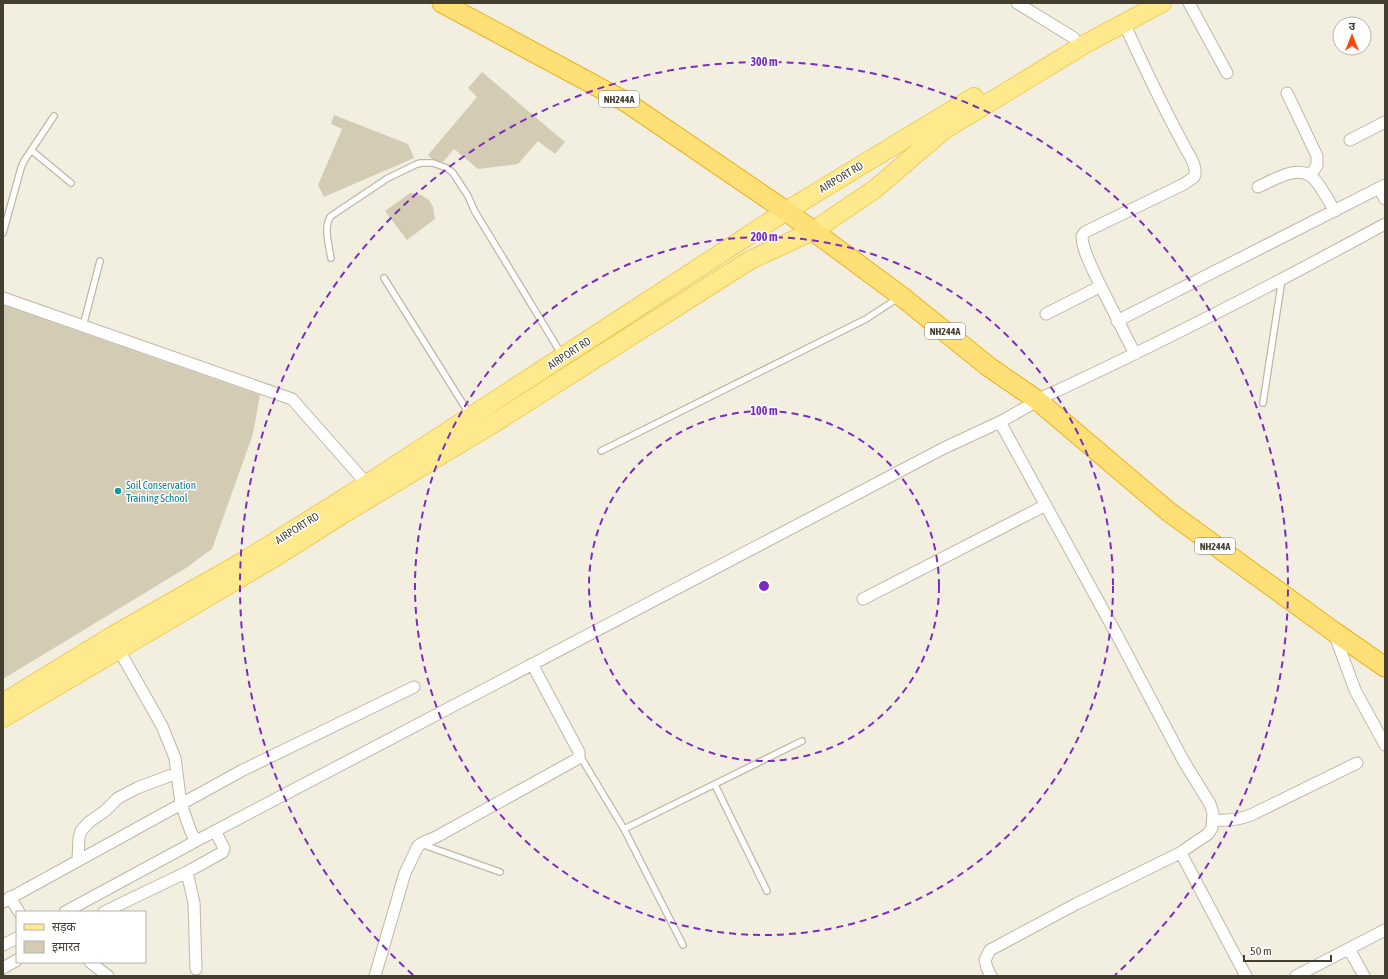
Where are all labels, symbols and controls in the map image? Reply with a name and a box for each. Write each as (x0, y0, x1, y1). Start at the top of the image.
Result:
north arrow (1332, 16, 1372, 56)
text: उ (1349, 20, 1356, 32)
text: 300 m (750, 55, 778, 69)
road number: NH244A (599, 91, 639, 107)
street label: AIRPORT RD (817, 159, 865, 195)
text: 200 m (750, 230, 778, 244)
road number: NH244A (925, 323, 965, 339)
street label: AIRPORT RD (545, 335, 593, 371)
text: 100 m (750, 404, 778, 418)
place label: Soil Conservation Training School (126, 479, 196, 504)
marker: Soil Conservation Training School (113, 486, 123, 496)
street label: AIRPORT RD (273, 510, 321, 546)
road number: NH244A (1195, 538, 1235, 554)
centre of rings (757, 579, 771, 593)
legend (16, 911, 146, 963)
text: सड़क (52, 920, 77, 934)
scale bar (1244, 937, 1331, 963)
text: इमारत (52, 940, 81, 954)
text: 50 m (1250, 944, 1272, 958)

